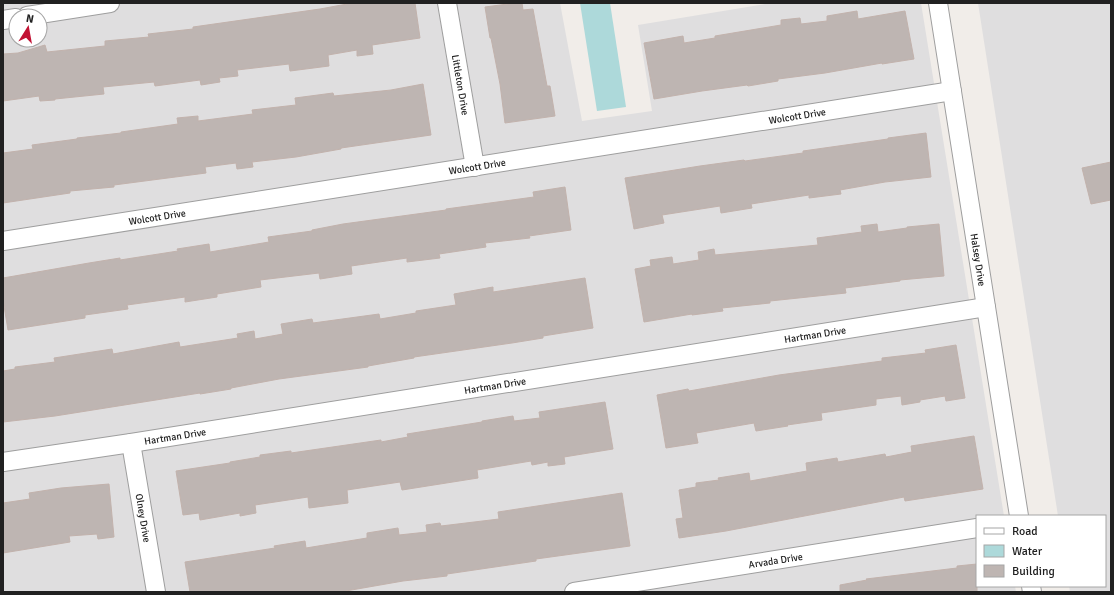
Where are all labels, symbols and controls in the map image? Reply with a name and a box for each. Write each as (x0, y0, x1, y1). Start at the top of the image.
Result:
north arrow (8, 8, 48, 48)
text: N (25, 12, 35, 26)
street label: Littleton Drive (449, 54, 471, 116)
street label: Wolcott Drive (768, 106, 827, 127)
street label: Wolcott Drive (448, 157, 507, 177)
street label: Wolcott Drive (128, 207, 187, 228)
street label: Halsey Drive (967, 233, 988, 287)
street label: Hartman Drive (783, 324, 847, 346)
street label: Hartman Drive (463, 375, 527, 397)
street label: Hartman Drive (143, 426, 207, 448)
street label: Olney Drive (133, 493, 153, 543)
legend (976, 515, 1106, 587)
text: Road (1012, 524, 1038, 539)
text: Water (1012, 544, 1043, 559)
street label: Arvada Drive (748, 551, 804, 571)
text: Building (1012, 564, 1055, 579)

